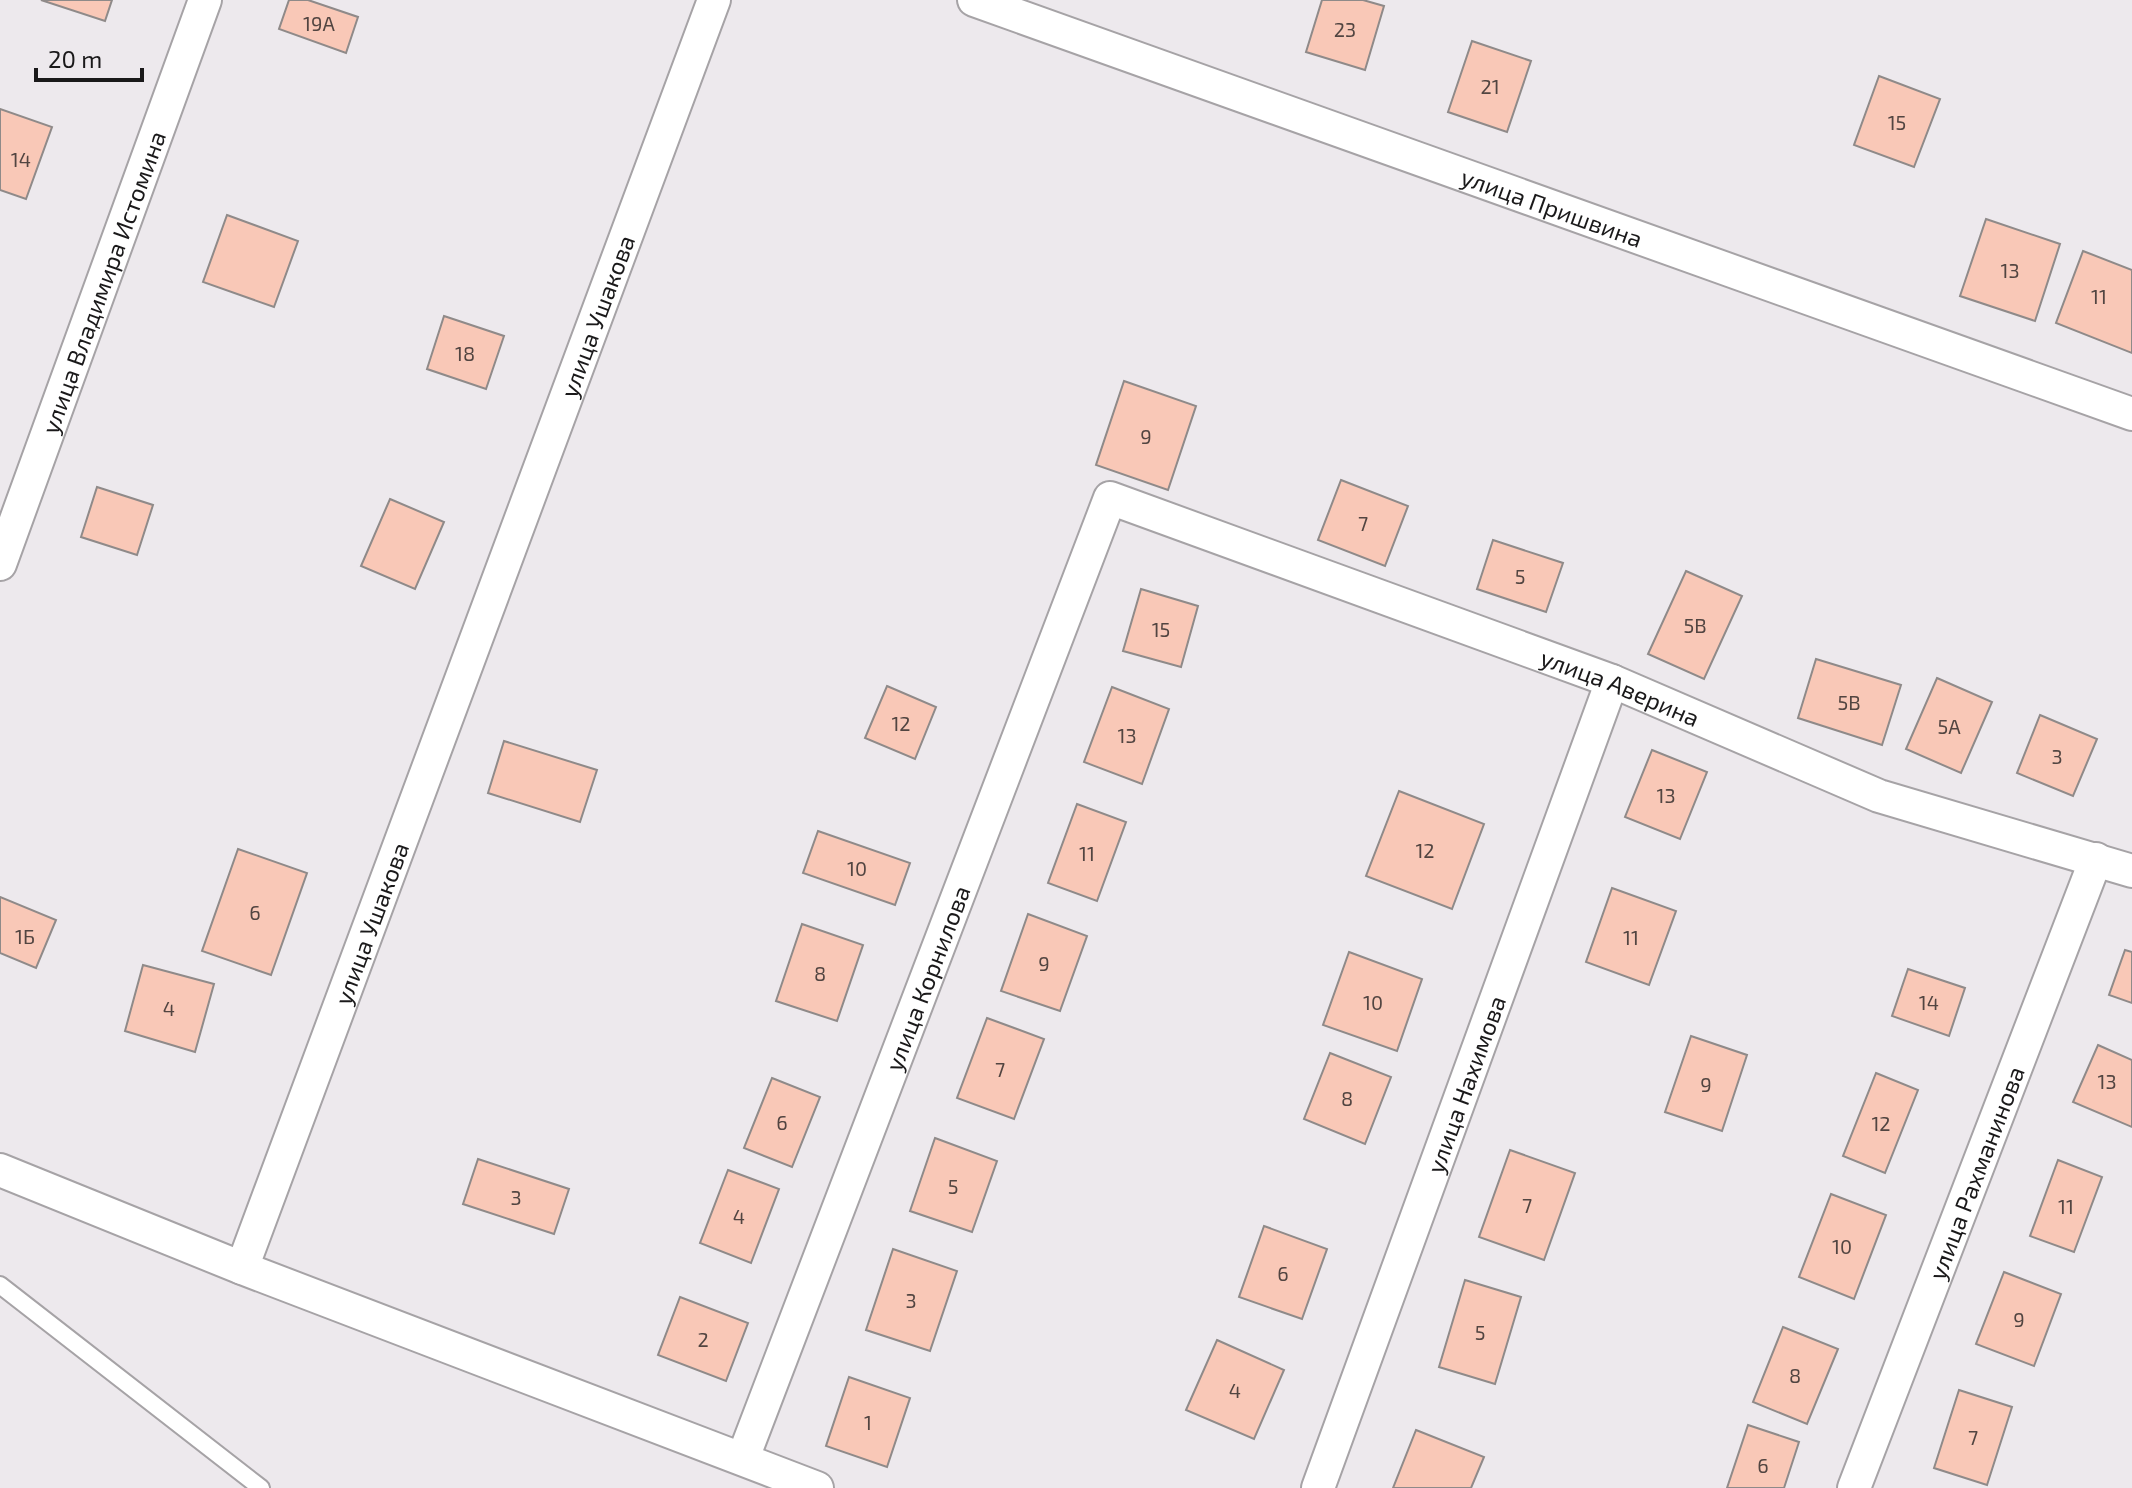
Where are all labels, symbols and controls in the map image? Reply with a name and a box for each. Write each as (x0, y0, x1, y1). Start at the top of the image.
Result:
house number: 19А (303, 11, 335, 35)
house number: 23 (1334, 17, 1356, 41)
scale bar (36, 32, 142, 82)
text: 20 m (48, 44, 102, 73)
house number: 21 (1480, 74, 1500, 98)
house number: 15 (1888, 110, 1906, 134)
street label: улица Владимира Истомина (34, 127, 171, 438)
house number: 14 (11, 147, 31, 171)
street label: улица Пришвина (1457, 161, 1647, 252)
street label: улица Ушакова (553, 231, 640, 401)
house number: 13 (2000, 258, 2020, 282)
house number: 11 (2091, 284, 2107, 308)
house number: 18 (455, 341, 475, 365)
house number: 9 (1140, 424, 1152, 448)
house number: 7 (1358, 511, 1368, 535)
house number: 5 (1515, 564, 1525, 588)
house number: 5В (1683, 613, 1707, 637)
house number: 15 (1152, 617, 1170, 641)
street label: улица Аверина (1537, 642, 1704, 732)
house number: 5В (1837, 690, 1861, 714)
house number: 12 (891, 711, 911, 735)
house number: 5А (1937, 714, 1961, 738)
house number: 13 (1117, 723, 1137, 747)
house number: 3 (2051, 744, 2063, 768)
house number: 13 (1656, 783, 1676, 807)
street label: улица Ушакова (327, 838, 414, 1009)
house number: 12 (1415, 838, 1435, 862)
house number: 11 (1079, 841, 1095, 865)
house number: 10 (847, 856, 867, 880)
street label: улица Корнилова (878, 881, 975, 1075)
house number: 6 (249, 900, 261, 924)
house number: 1Б (15, 924, 35, 948)
house number: 11 (1623, 925, 1639, 949)
house number: 9 (1038, 951, 1050, 975)
house number: 8 (814, 961, 826, 985)
house number: 10 (1363, 990, 1383, 1014)
house number: 14 (1919, 990, 1939, 1014)
street label: улица Нахимова (1420, 991, 1511, 1177)
house number: 4 (163, 996, 175, 1020)
house number: 7 (995, 1057, 1005, 1081)
street label: улица Рахманинова (1921, 1062, 2029, 1284)
house number: 13 (2097, 1069, 2117, 1093)
house number: 9 (1700, 1072, 1712, 1096)
house number: 8 (1341, 1086, 1353, 1110)
house number: 6 (776, 1110, 788, 1134)
house number: 12 (1871, 1111, 1891, 1135)
house number: 5 (948, 1174, 958, 1198)
house number: 3 (510, 1185, 522, 1209)
house number: 7 (1522, 1193, 1532, 1217)
house number: 11 (2058, 1194, 2074, 1218)
house number: 4 (733, 1204, 745, 1228)
house number: 10 (1832, 1234, 1852, 1258)
house number: 6 (1277, 1261, 1289, 1285)
house number: 3 (905, 1288, 917, 1312)
house number: 9 (2013, 1307, 2025, 1331)
house number: 5 (1475, 1320, 1485, 1344)
house number: 2 (697, 1327, 709, 1351)
house number: 8 (1789, 1363, 1801, 1387)
house number: 4 (1229, 1378, 1241, 1402)
house number: 1 (864, 1410, 872, 1434)
house number: 7 (1968, 1425, 1978, 1449)
house number: 6 (1757, 1453, 1769, 1477)

